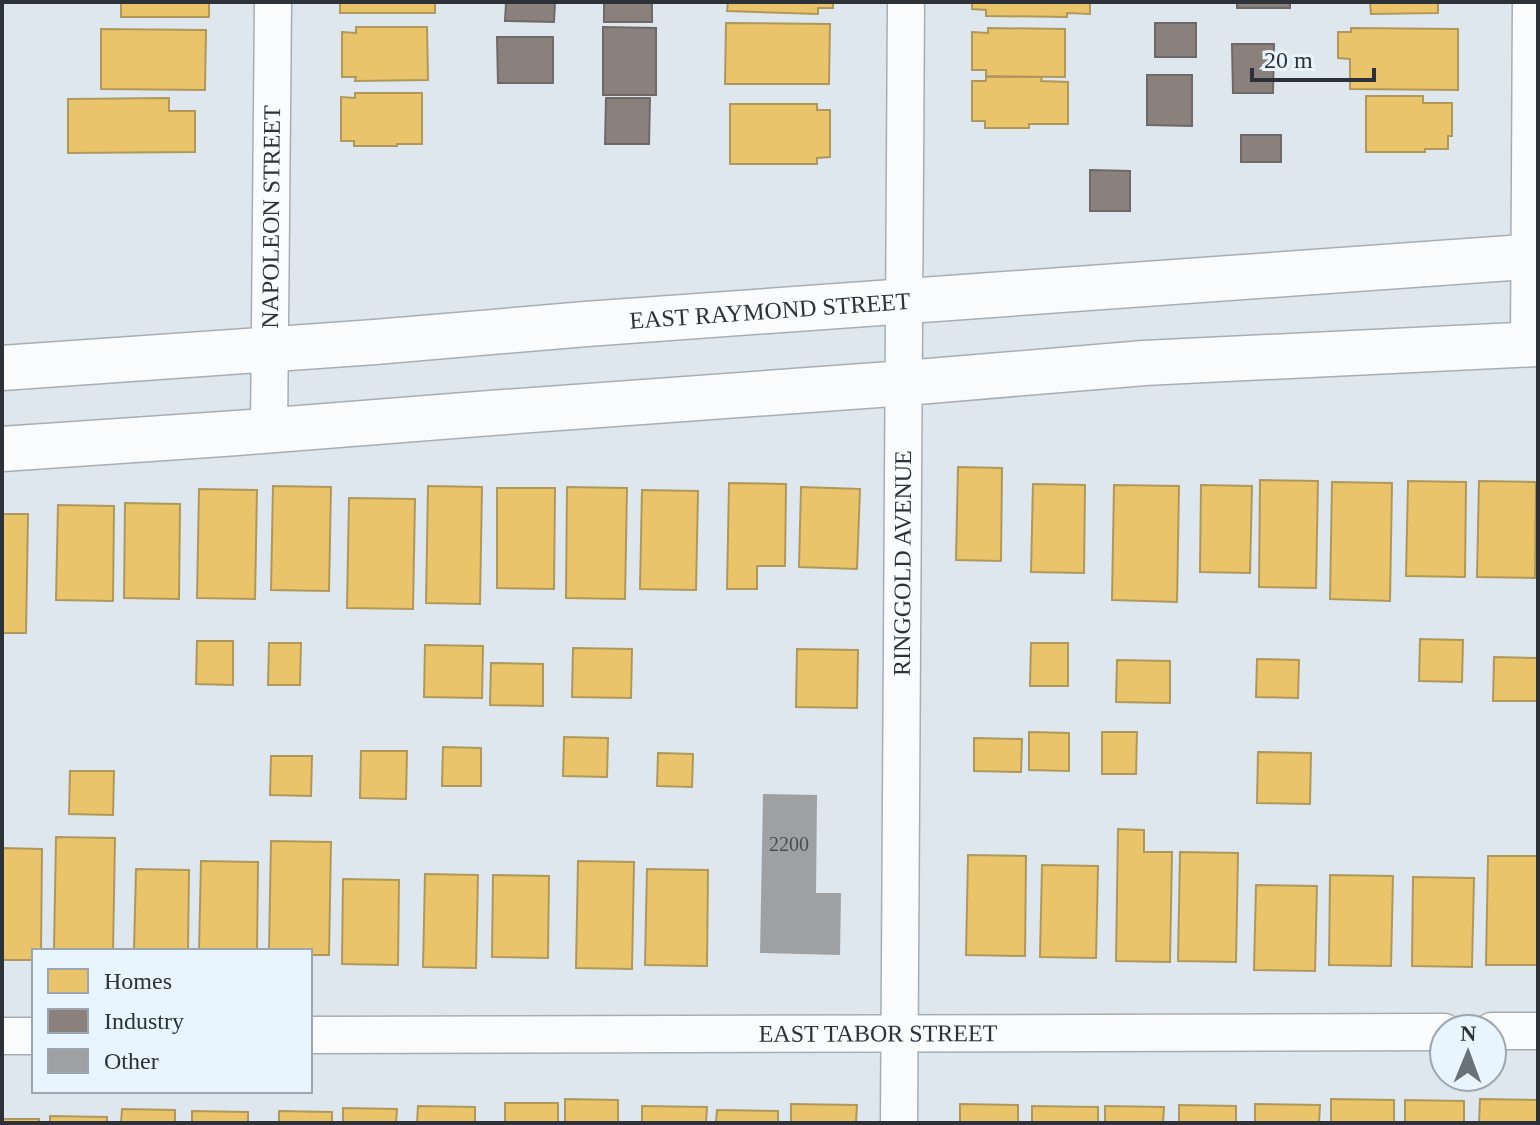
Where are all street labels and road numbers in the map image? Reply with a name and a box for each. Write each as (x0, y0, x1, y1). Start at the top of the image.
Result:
street label: NAPOLEON STREET (257, 105, 285, 329)
street label: EAST RAYMOND STREET (629, 288, 912, 334)
street label: RINGGOLD AVENUE (889, 450, 916, 676)
street label: EAST TABOR STREET (759, 1020, 998, 1047)

